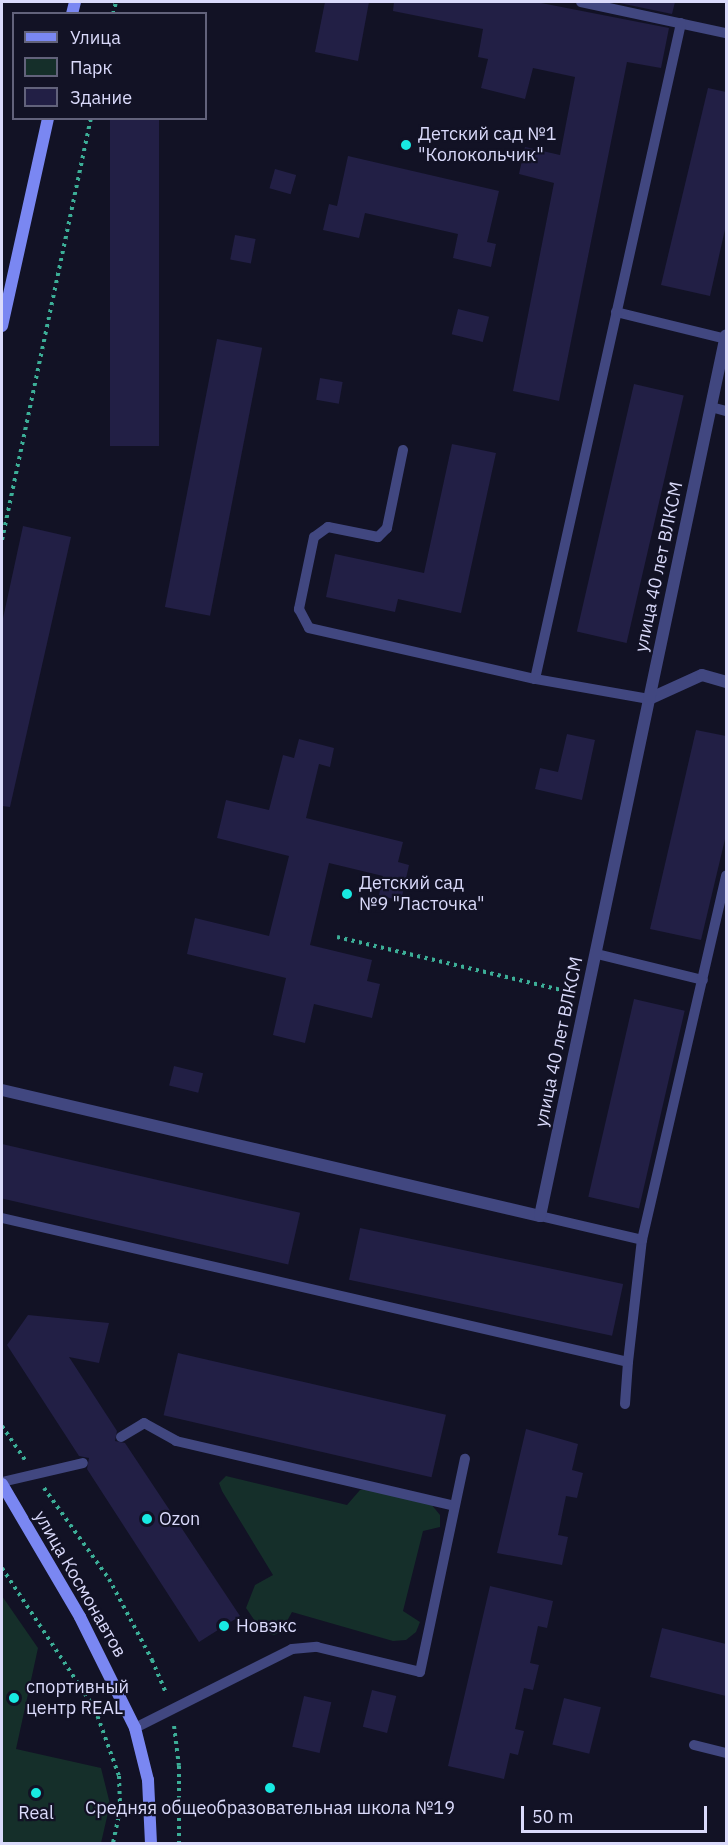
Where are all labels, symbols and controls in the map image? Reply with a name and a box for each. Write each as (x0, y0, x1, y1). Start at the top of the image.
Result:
legend (12, 12, 207, 120)
text: Улица (70, 26, 121, 49)
text: Парк (70, 56, 112, 79)
text: Здание (70, 86, 132, 109)
place label: Детский сад №1 "Колокольчик" (418, 124, 557, 166)
marker: Детский сад №1 "Колокольчик" (399, 138, 413, 152)
street label: улица 40 лет ВЛКСМ (630, 480, 688, 654)
place label: Детский сад №9 "Ласточка" (359, 873, 485, 916)
marker: Детский сад №9 "Ласточка" (340, 887, 354, 901)
street label: улица 40 лет ВЛКСМ (530, 955, 588, 1129)
street label: улица Космонавтов (29, 1507, 131, 1661)
place label: Ozon (159, 1508, 200, 1530)
marker: Ozon (140, 1512, 154, 1526)
place label: Новэкс (236, 1615, 297, 1637)
marker: Новэкс (217, 1619, 231, 1633)
place label: спортивный центр REAL (26, 1677, 129, 1720)
marker: спортивный центр REAL (7, 1691, 21, 1705)
marker: Средняя общеобразовательная школа №19 (263, 1781, 277, 1795)
marker: Real (29, 1786, 43, 1800)
scale bar (524, 1794, 710, 1832)
place label: Средняя общеобразовательная школа №19 (85, 1797, 455, 1819)
place label: Real (18, 1802, 54, 1824)
text: 50 m (532, 1805, 574, 1828)

